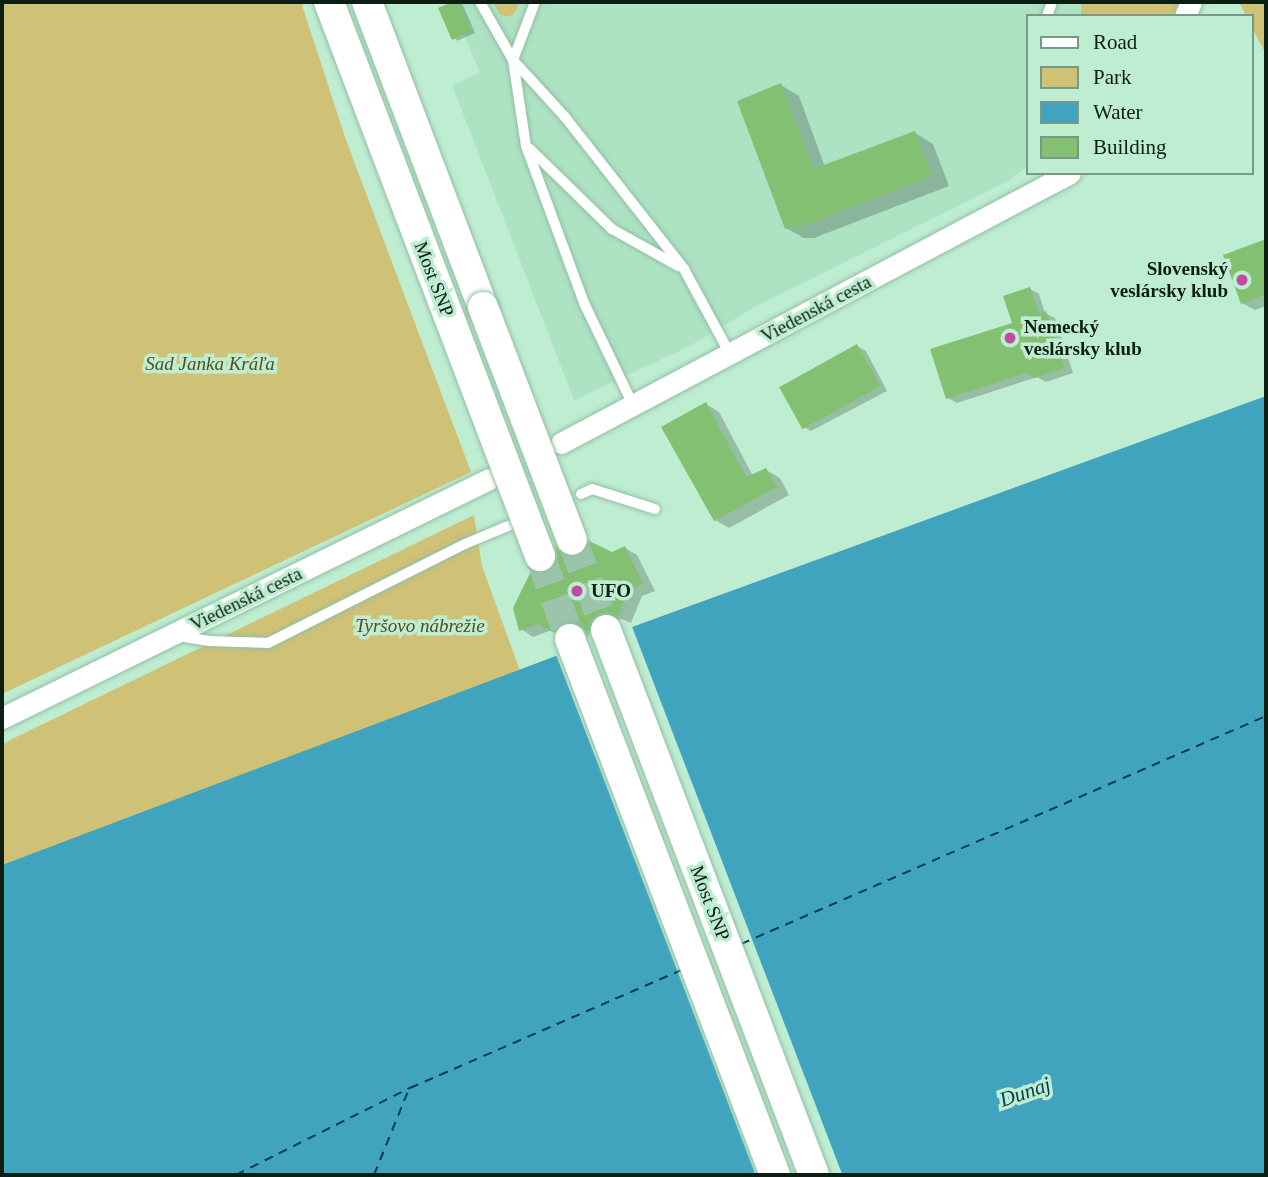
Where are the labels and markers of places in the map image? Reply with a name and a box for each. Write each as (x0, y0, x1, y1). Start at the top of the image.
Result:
place label: Slovenský veslársky klub (1110, 258, 1228, 302)
marker: Slovenský veslársky klub (1234, 272, 1250, 288)
place label: Nemecký veslársky klub (1024, 316, 1142, 360)
marker: Nemecký veslársky klub (1002, 330, 1018, 346)
place label: UFO (591, 580, 631, 602)
marker: UFO (569, 583, 585, 599)

